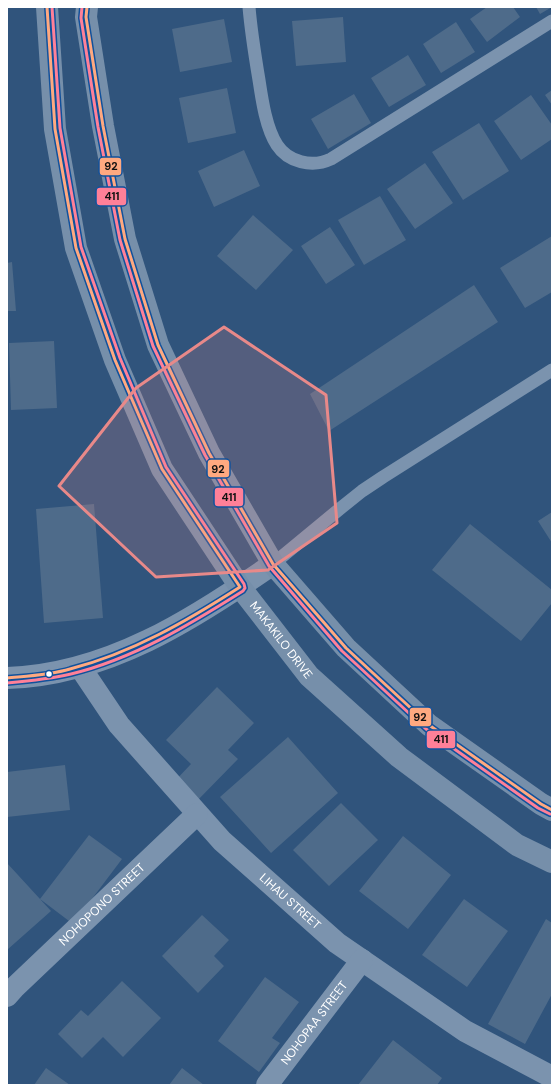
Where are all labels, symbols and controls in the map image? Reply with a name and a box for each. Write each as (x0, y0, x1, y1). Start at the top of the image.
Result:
line badge: 92 (99, 157, 122, 176)
text: 92 (104, 159, 118, 173)
line badge: 411 (96, 187, 127, 206)
text: 411 (104, 189, 120, 203)
line badge: 92 (207, 459, 230, 478)
text: 92 (211, 462, 225, 476)
line badge: 411 (214, 487, 244, 507)
text: 411 (221, 490, 237, 504)
street label: MAKAKILO DRIVE (246, 598, 316, 682)
unlabelled marker (44, 669, 54, 679)
line badge: 92 (409, 707, 432, 727)
text: 92 (413, 710, 427, 724)
line badge: 411 (426, 730, 456, 749)
text: 411 (433, 732, 449, 746)
street label: NOHOPONO STREET (55, 859, 149, 949)
street label: LIHAU STREET (256, 870, 324, 933)
street label: NOHOPAA STREET (277, 978, 351, 1068)

